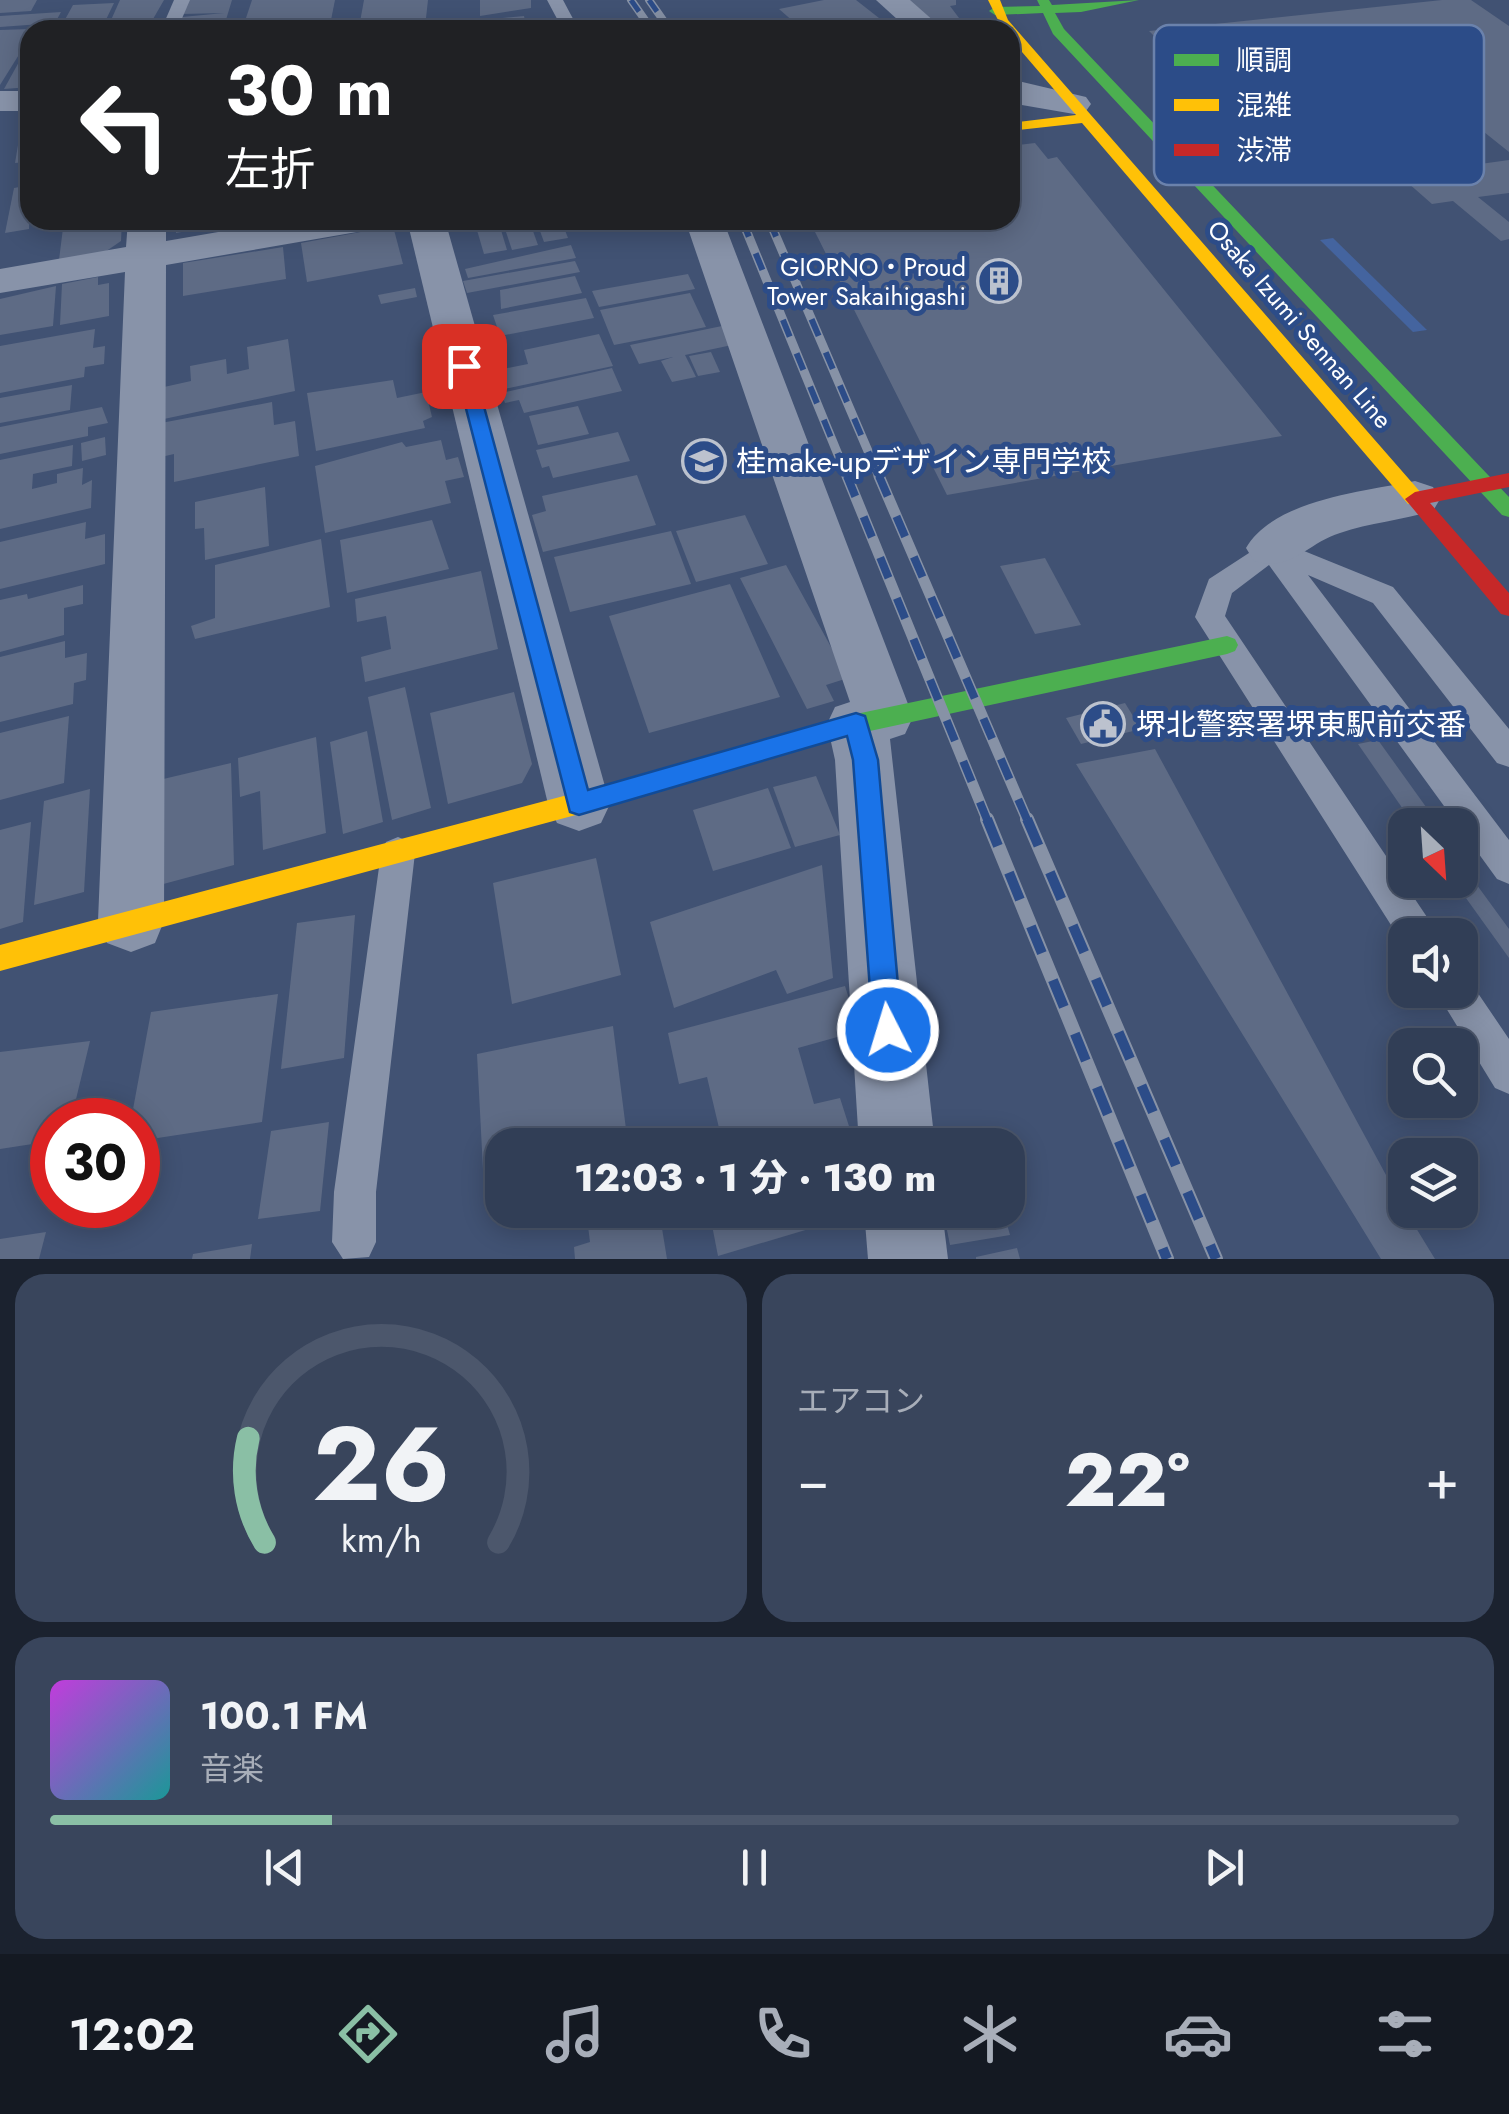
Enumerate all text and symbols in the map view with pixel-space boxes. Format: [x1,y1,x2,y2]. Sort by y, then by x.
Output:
legend [1154,25,1484,185]
text: 30 m [225,40,393,141]
text: 順調 [1236,40,1292,81]
icon: left [60,60,190,190]
text: 混雑 [1236,85,1292,126]
text: 渋滞 [1236,130,1292,171]
text: 左折 [225,137,315,202]
street label: Osaka Izumi Sennan Line [1199,212,1401,436]
place label: GIORNO・Proud Tower Sakaihigashi [767,249,966,314]
building icon: GIORNO・Proud Tower Sakaihigashi [976,258,1022,304]
pin [422,324,507,409]
icon: arrive [437,339,492,394]
school or university icon: 桂make-upデザイン専門学校 [681,438,727,484]
place label: 桂make-upデザイン専門学校 [736,440,1111,483]
public building icon: 堺北警察署堺東駅前交番 [1080,701,1126,747]
place label: 堺北警察署堺東駅前交番 [1136,703,1466,746]
north arrow [1388,808,1478,898]
map controls [1388,808,1478,1228]
button: sound [1388,918,1478,1008]
position arrow [836,978,940,1082]
button: search [1388,1028,1478,1118]
speed limit sign: 30 [30,1098,160,1228]
button: layers [1388,1138,1478,1228]
text: 12:03 · 1 分 · 130 m [574,1150,936,1205]
text: エアコン [797,1378,925,1424]
text: 26 [312,1389,450,1539]
text: 22° [1065,1426,1190,1534]
text: − [797,1440,829,1520]
text: + [1425,1440,1459,1520]
text: km/h [341,1514,421,1565]
text: 100.1 FM [200,1688,368,1743]
text: 音楽 [200,1746,264,1792]
icon: previous [257,1840,312,1895]
icon: pause [727,1840,782,1895]
icon: next [1197,1840,1252,1895]
icon: directions [333,1999,403,2069]
icon: music [540,1999,610,2069]
icon: phone [748,1999,818,2069]
icon: climate [955,1999,1025,2069]
icon: car [1163,1999,1233,2069]
icon: filters [1370,1999,1440,2069]
text: 12:02 [69,2002,195,2067]

